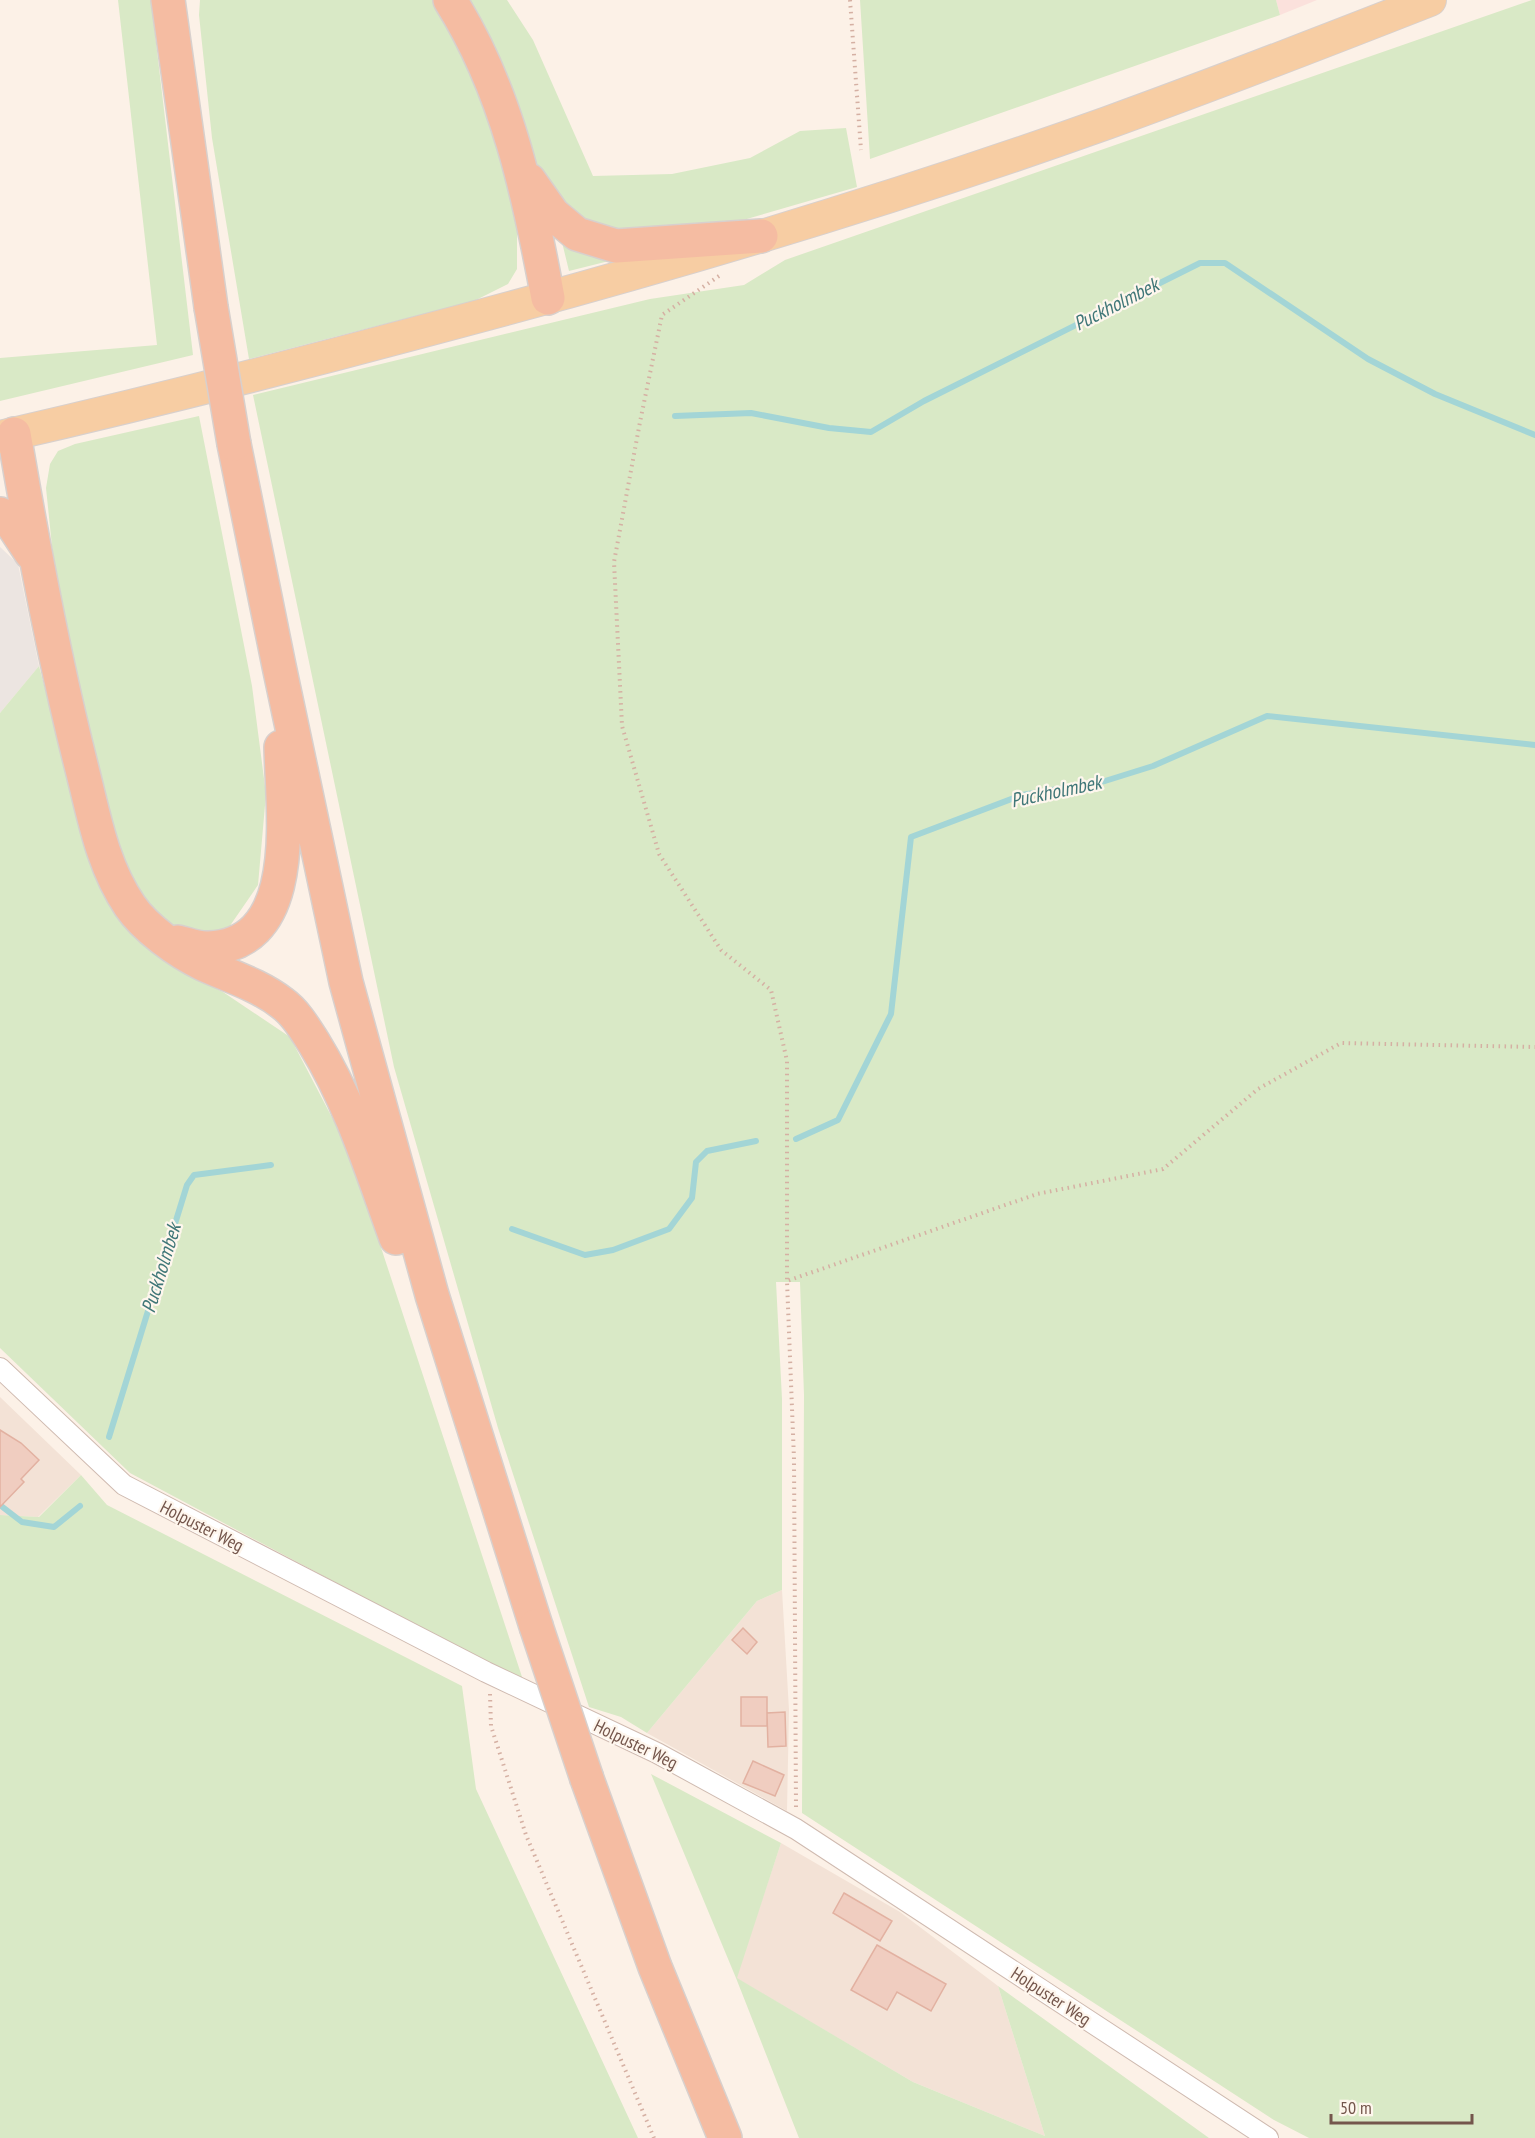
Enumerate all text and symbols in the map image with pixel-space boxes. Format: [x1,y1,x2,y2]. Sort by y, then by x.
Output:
water label: Puckholmbek [1069,271,1165,336]
water label: Puckholmbek [1008,768,1106,813]
water label: Puckholmbek [135,1218,188,1316]
street label: Holpuster Weg [156,1495,248,1557]
street label: Holpuster Weg [590,1714,682,1774]
street label: Holpuster Weg [1007,1962,1095,2030]
scale bar [1331,2087,1472,2125]
text: 50 m [1340,2096,1372,2119]

